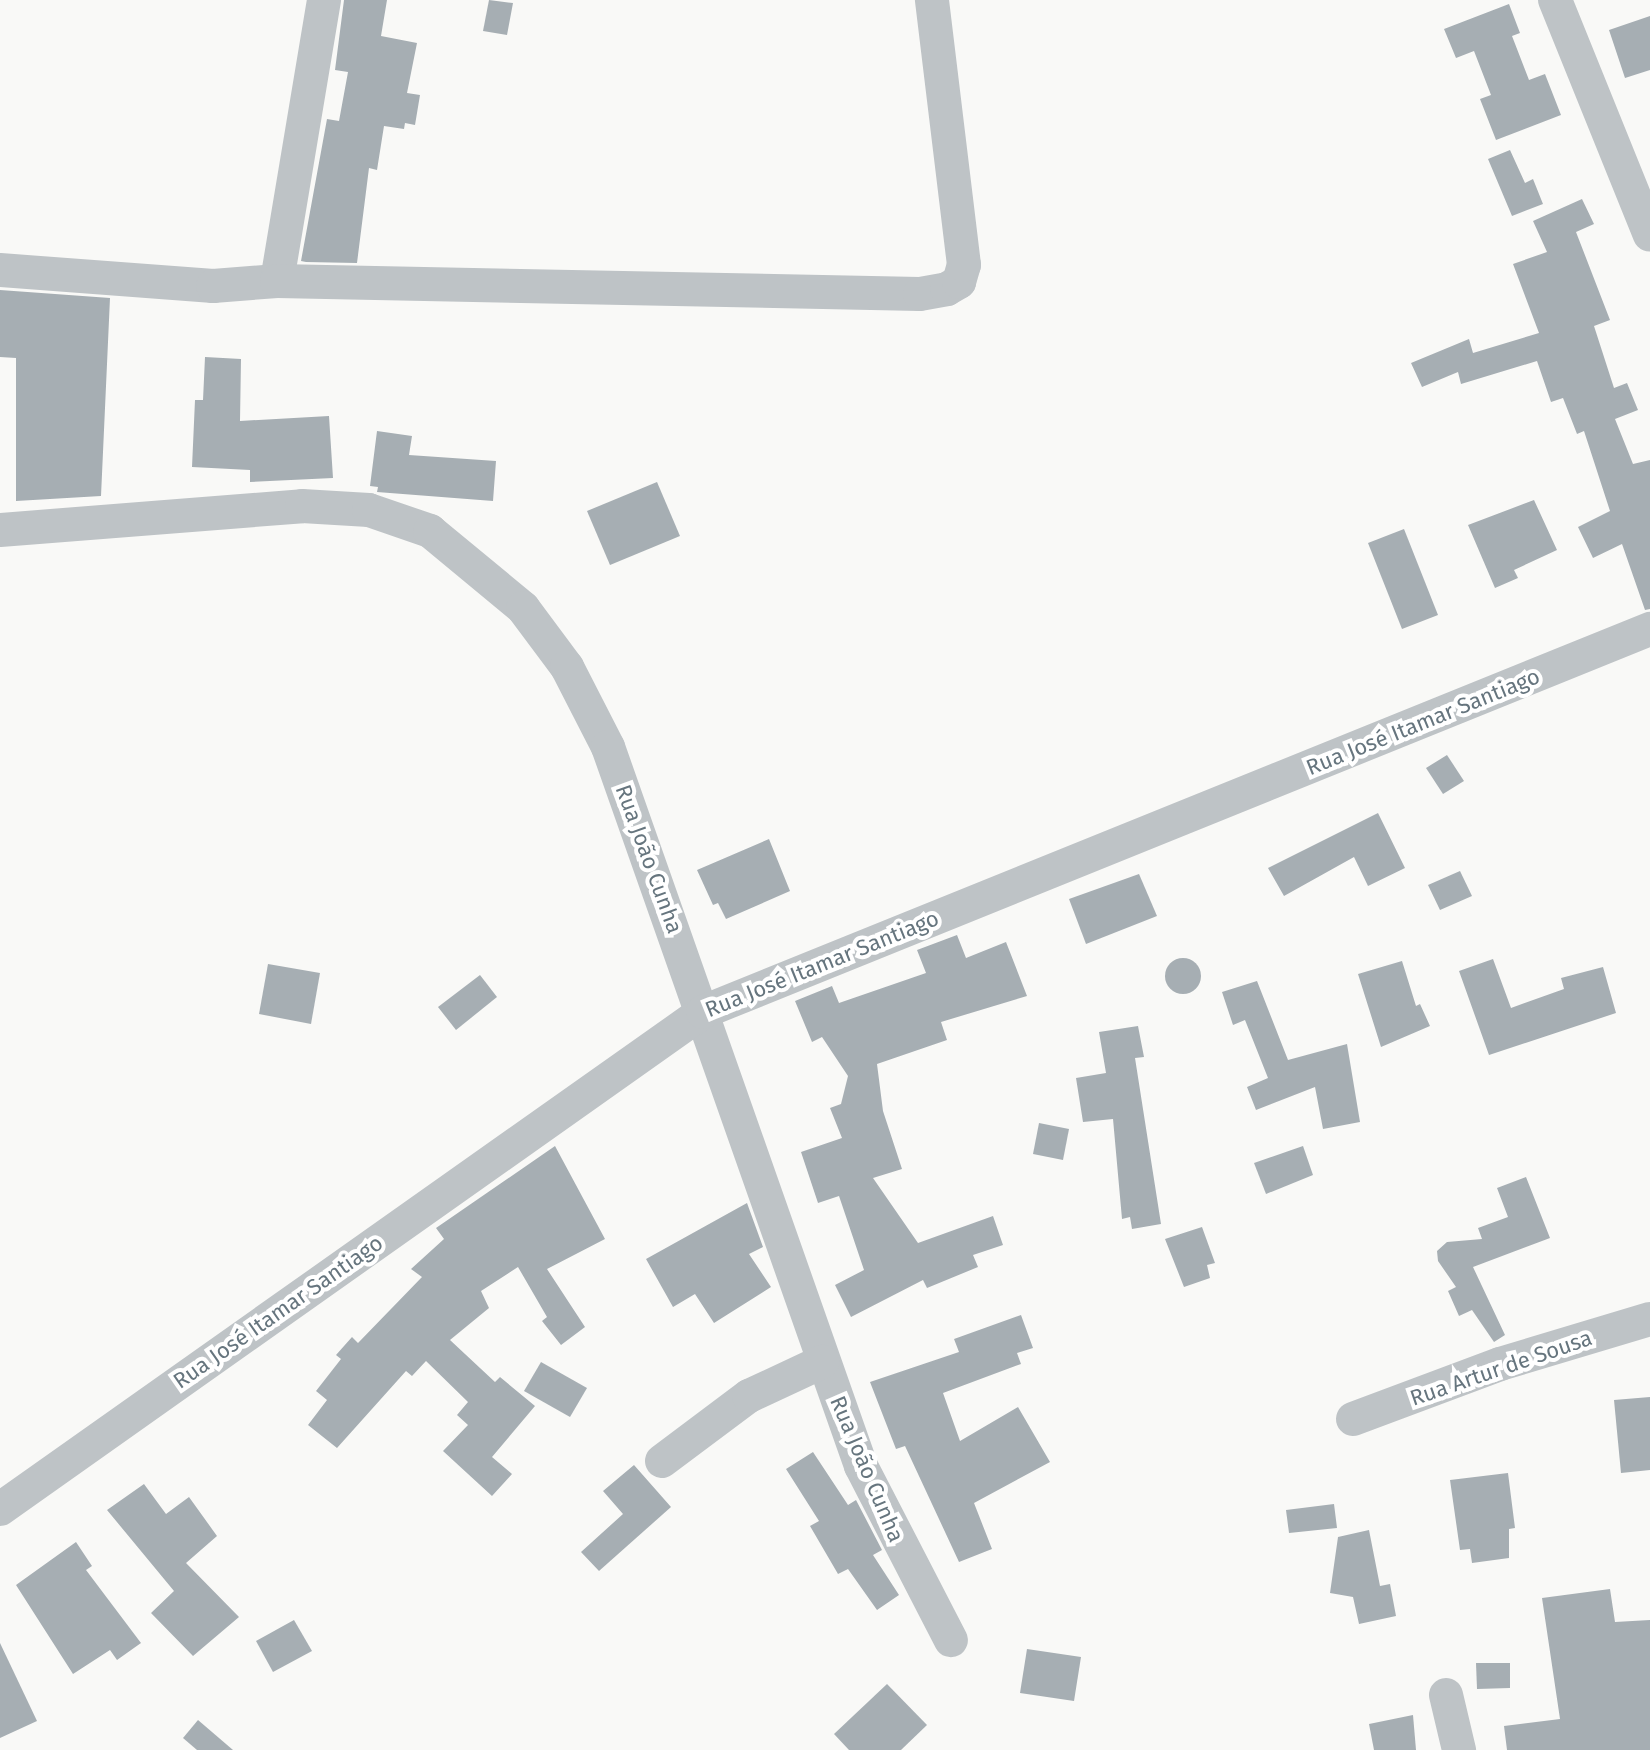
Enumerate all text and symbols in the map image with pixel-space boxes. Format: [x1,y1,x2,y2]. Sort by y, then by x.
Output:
street label: Rua José Itamar Santiago [1302,663,1544,781]
street label: Rua João Cunha [610,781,688,937]
street label: Rua José Itamar Santiago [701,905,943,1023]
street label: Rua José Itamar Santiago [168,1230,388,1394]
street label: Rua Artur de Sousa [1407,1324,1595,1412]
street label: Rua João Cunha [824,1392,910,1546]

